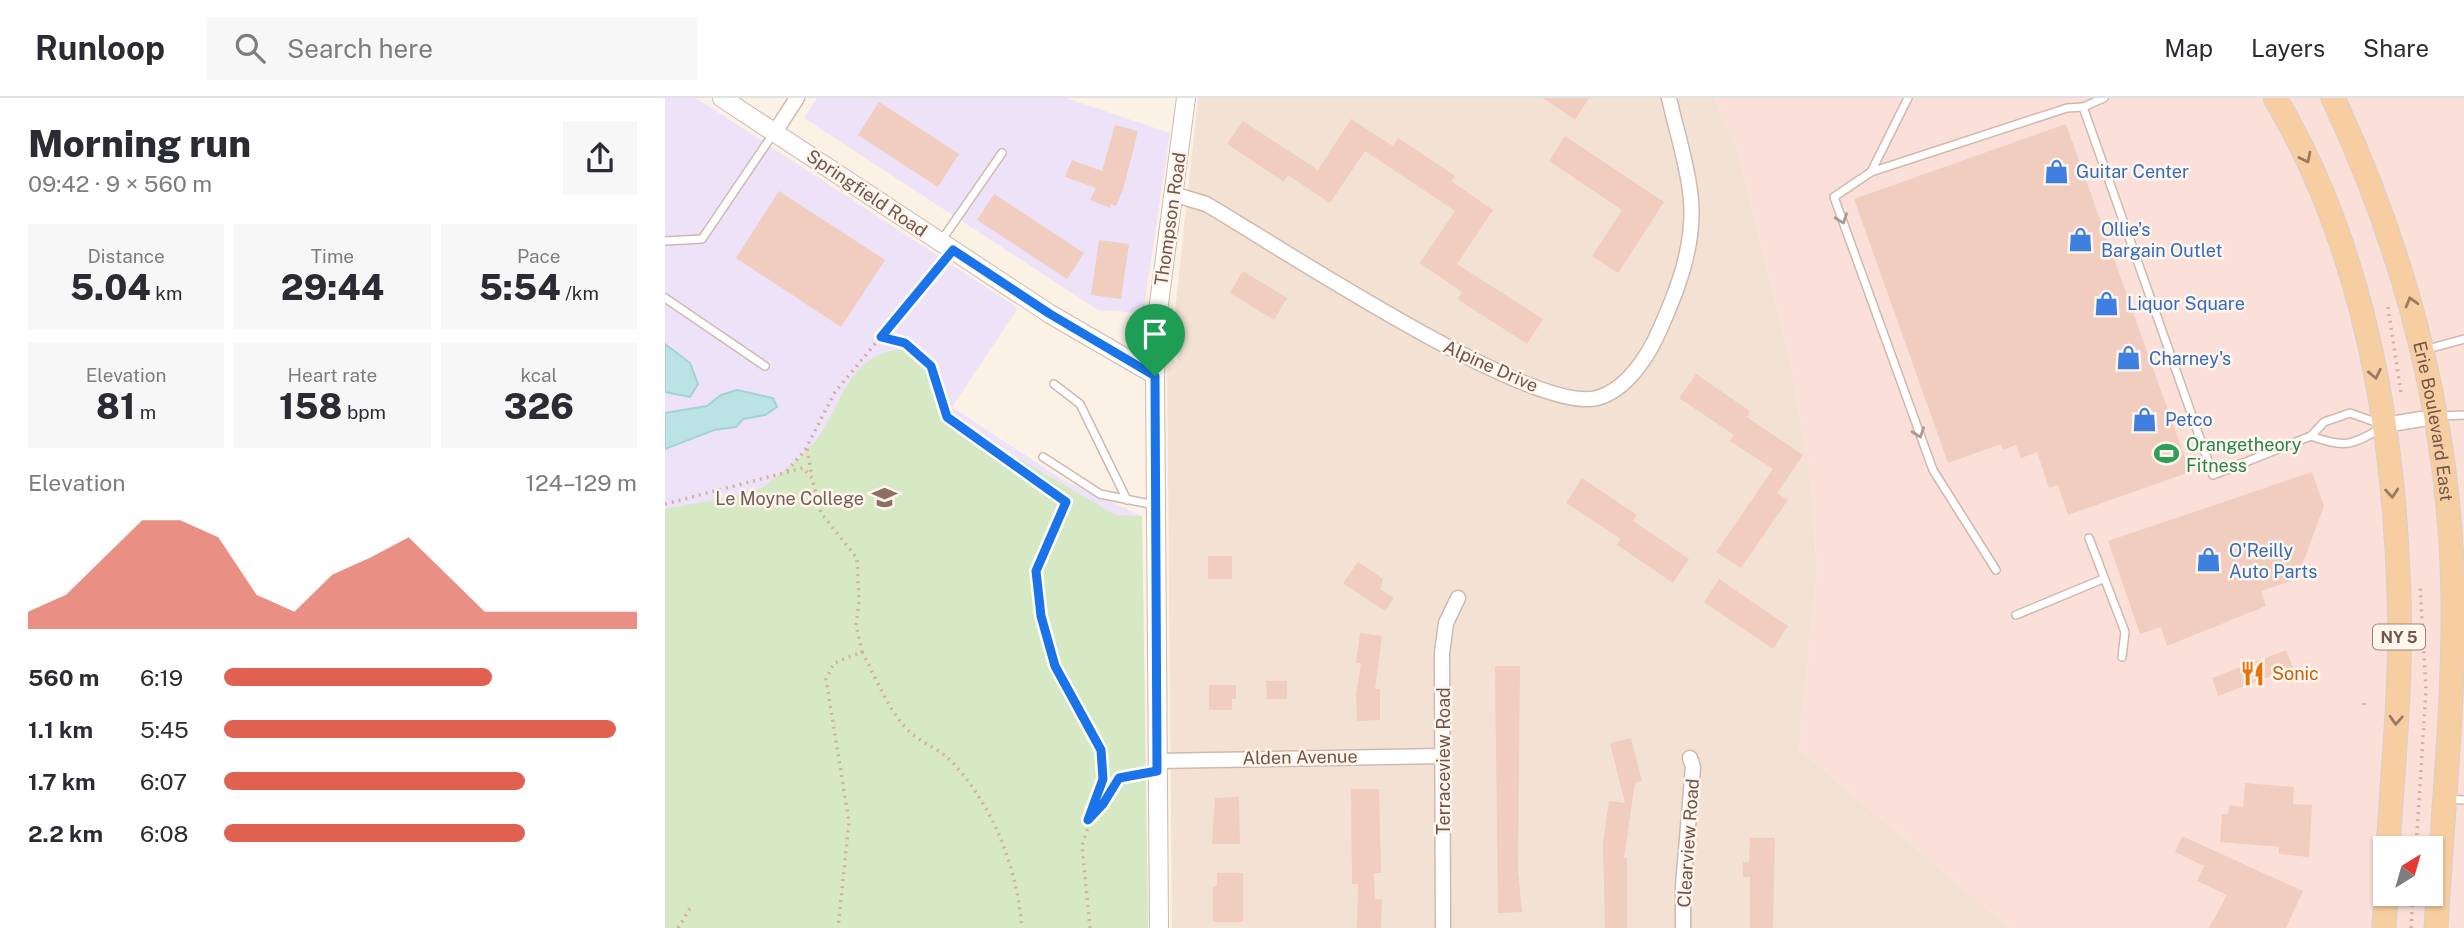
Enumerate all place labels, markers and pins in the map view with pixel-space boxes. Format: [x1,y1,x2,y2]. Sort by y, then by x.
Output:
shop icon: Guitar Center [2042,157,2070,185]
place label: Guitar Center [2076,161,2189,182]
place label: Ollie's Bargain Outlet [2101,219,2222,261]
shop icon: Ollie's Bargain Outlet [2067,225,2095,253]
shop icon: Liquor Square [2093,289,2121,317]
place label: Liquor Square [2127,293,2245,314]
pin [1125,304,1185,376]
shop icon: Charney's [2115,344,2143,372]
place label: Charney's [2149,348,2231,369]
shop icon: Petco [2131,405,2159,433]
place label: Petco [2165,409,2213,430]
place label: Orangetheory Fitness [2186,434,2302,476]
sports icon: Orangetheory Fitness [2152,440,2180,468]
school or university icon: Le Moyne College [870,484,898,512]
place label: Le Moyne College [715,488,864,509]
place label: O'Reilly Auto Parts [2229,540,2317,582]
shop icon: O'Reilly Auto Parts [2195,546,2223,574]
restaurant icon: Sonic [2238,659,2266,687]
place label: Sonic [2272,663,2319,684]

